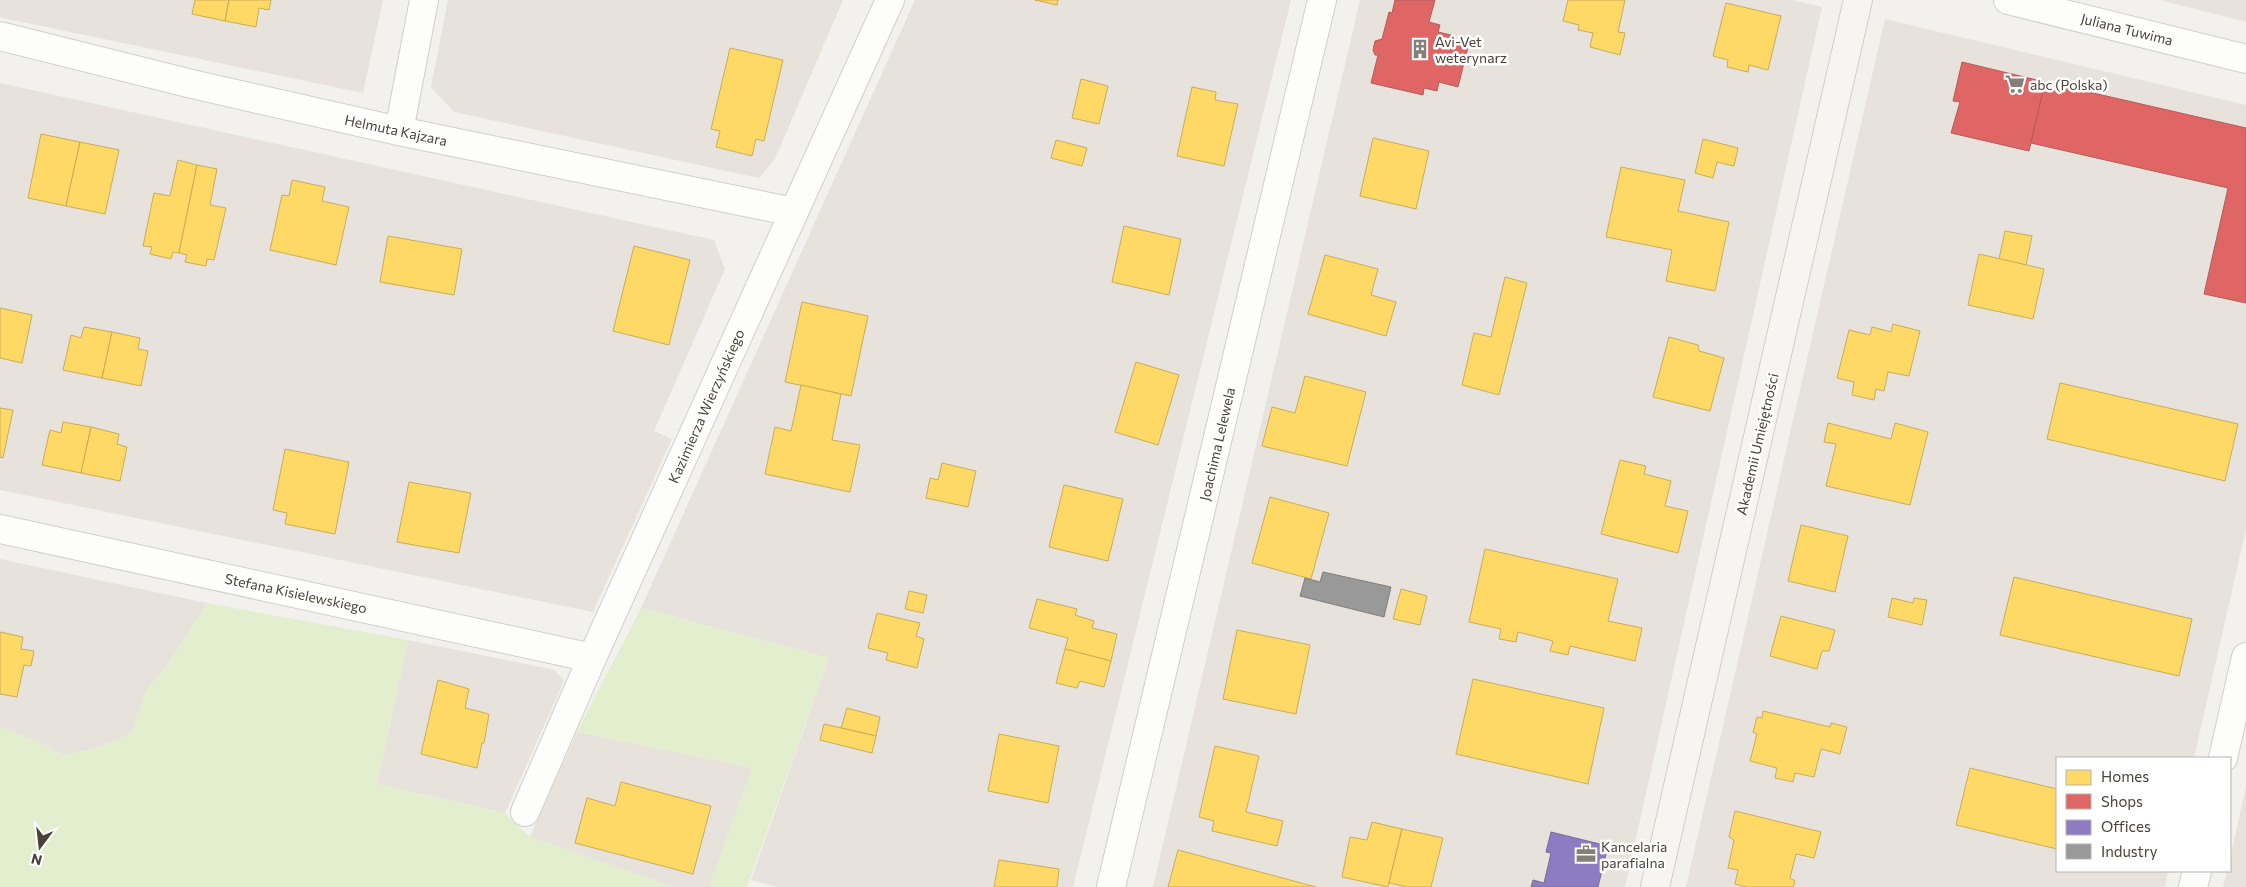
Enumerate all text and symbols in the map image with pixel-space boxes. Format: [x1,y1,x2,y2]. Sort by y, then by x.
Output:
street label: Juliana Tuwima [2079,9,2175,49]
place label: Avi-Vet weterynarz [1435,33,1507,66]
building icon: Avi-Vet weterynarz [1409,38,1431,60]
supermarket icon: abc (Polska) [2004,73,2026,95]
place label: abc (Polska) [2030,76,2108,93]
street label: Helmuta Kajzara [343,111,449,149]
street label: Kazimierza Wierzyńskiego [664,326,748,486]
street label: Akademii Umiejętności [1732,371,1782,517]
street label: Joachima Lelewela [1196,386,1238,502]
street label: Stefana Kisielewskiego [223,570,369,616]
legend [2056,757,2231,872]
text: Homes [2101,767,2149,785]
text: Shops [2101,792,2143,810]
text: Offices [2101,817,2151,835]
north arrow [15,822,65,872]
place label: Kancelaria parafialna [1601,838,1667,871]
text: Industry [2101,842,2158,860]
office icon: Kancelaria parafialna [1575,843,1597,865]
text: N [29,850,44,870]

